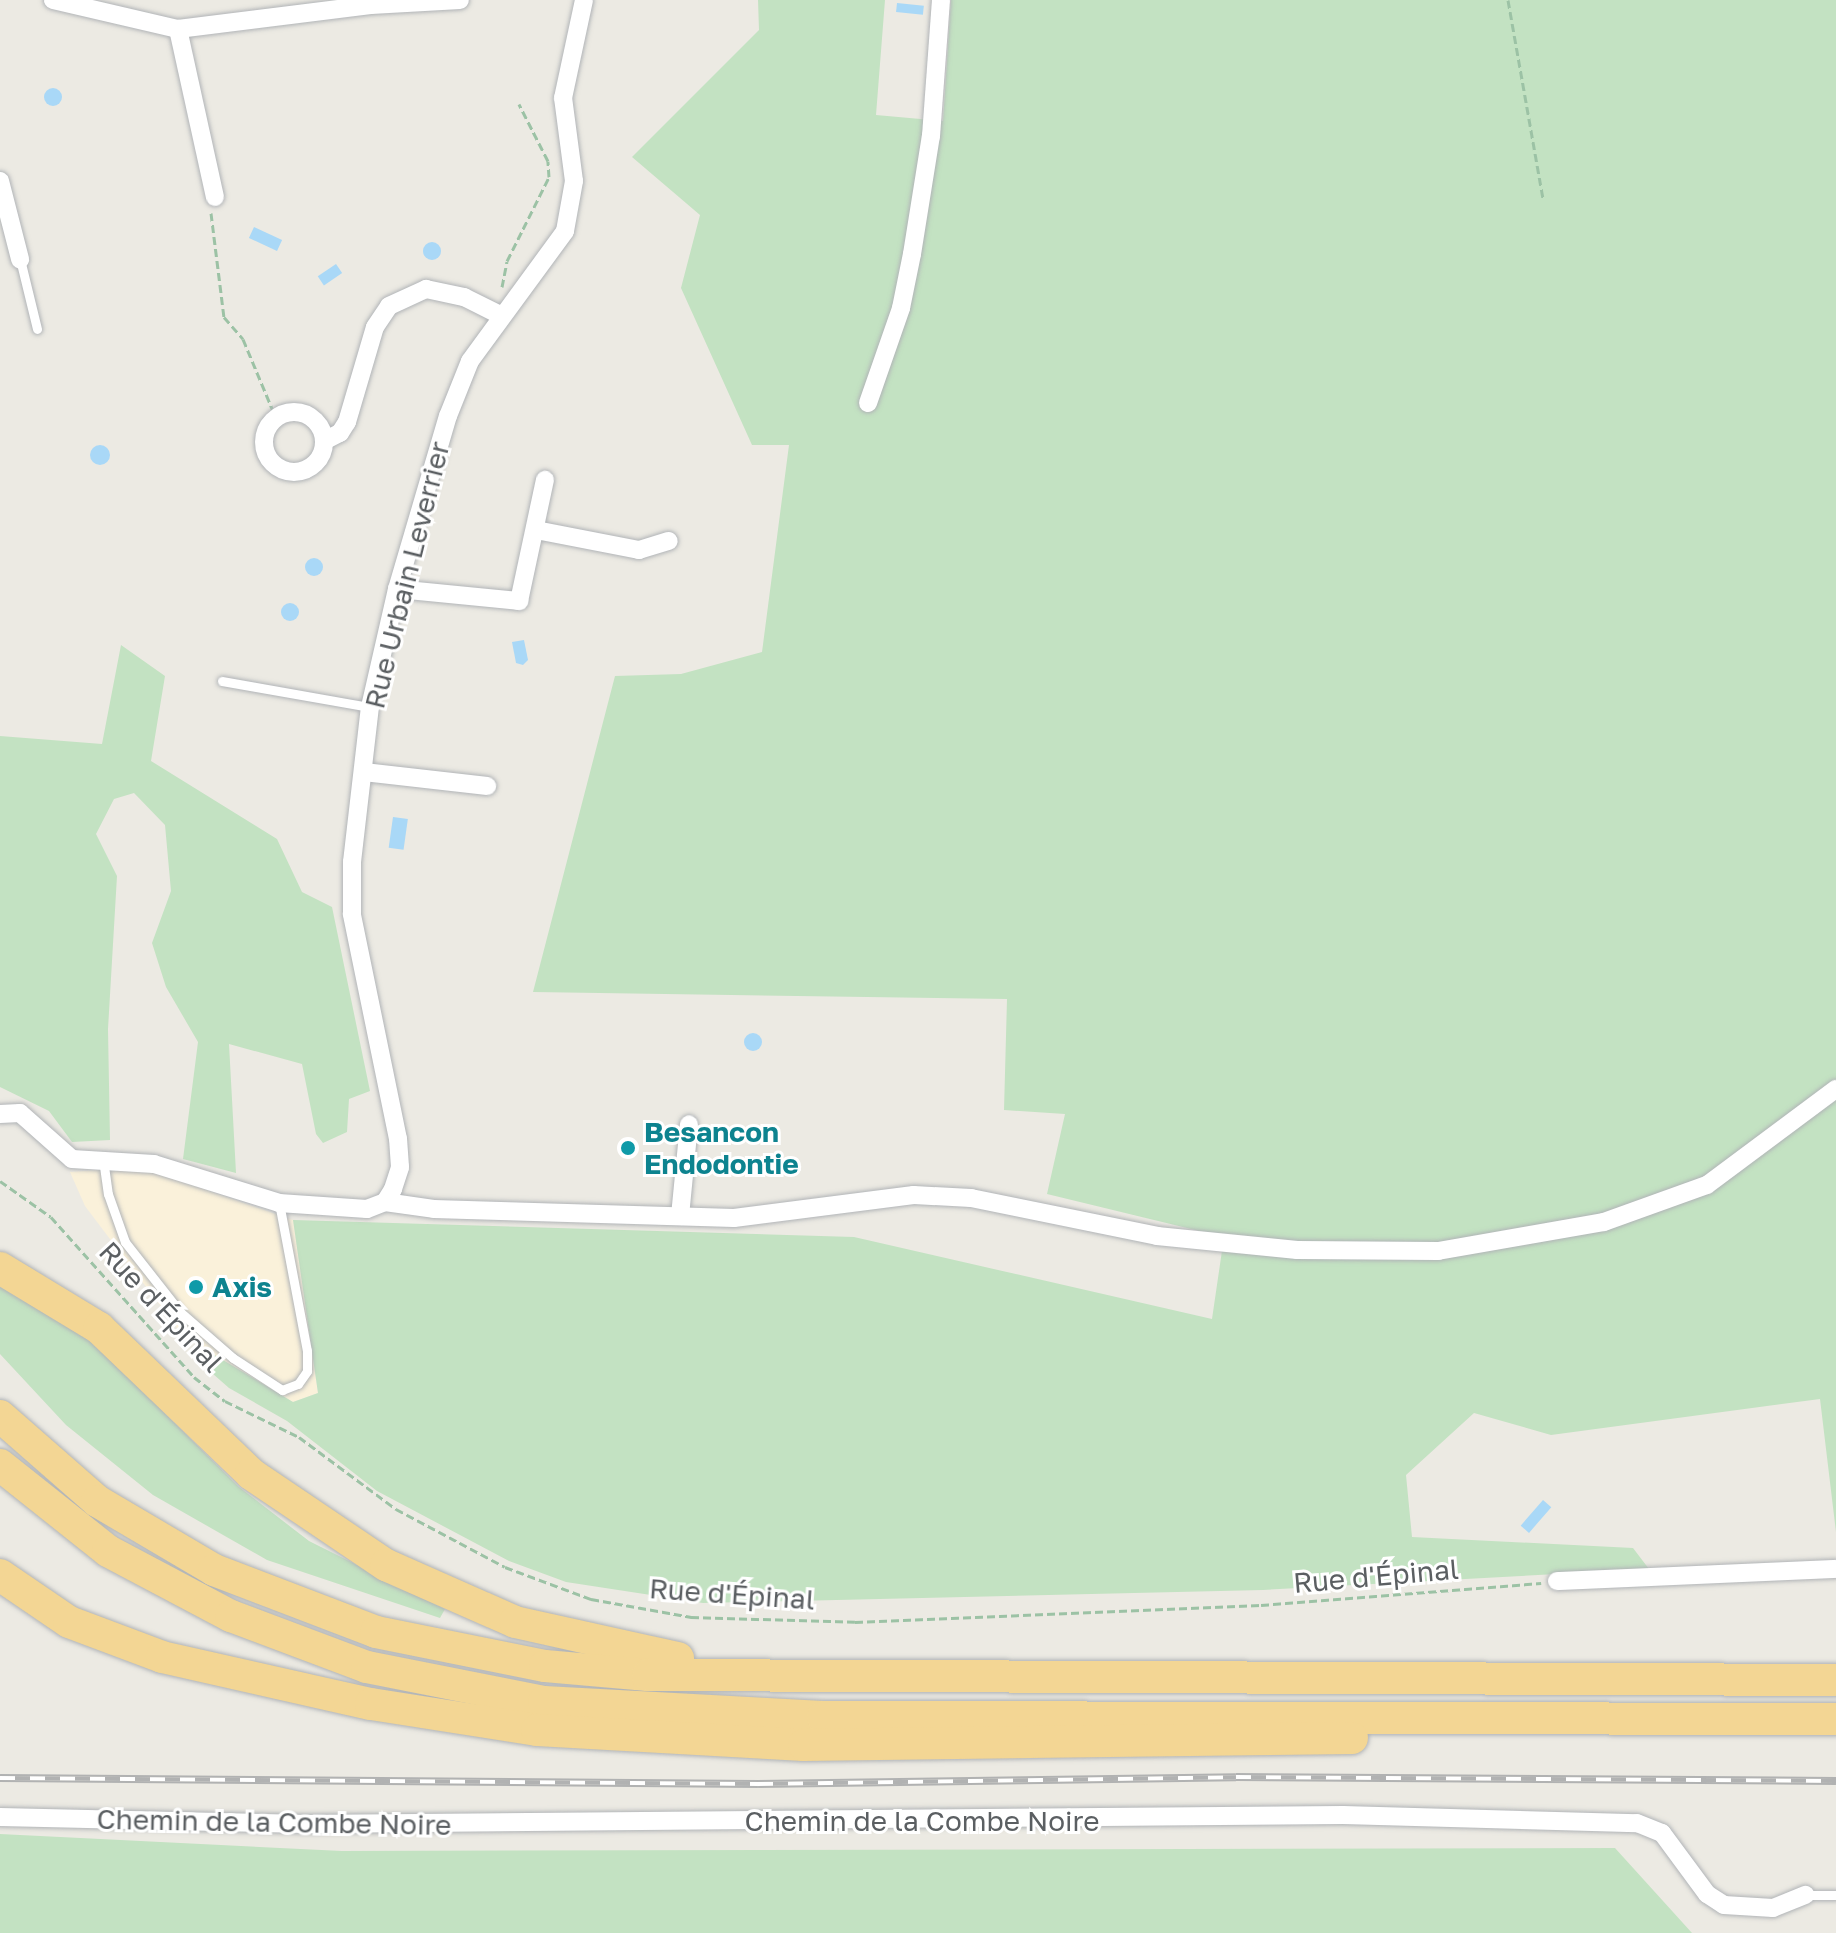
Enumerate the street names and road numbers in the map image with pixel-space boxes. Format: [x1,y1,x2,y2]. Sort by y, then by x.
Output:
street label: Rue Urbain Leverrier [358,438,456,712]
street label: Rue d'Épinal [92,1235,230,1379]
street label: Rue d'Épinal [1292,1552,1460,1600]
street label: Rue d'Épinal [648,1571,816,1617]
street label: Chemin de la Combe Noire [96,1802,452,1842]
street label: Chemin de la Combe Noire [745,1804,1099,1838]

